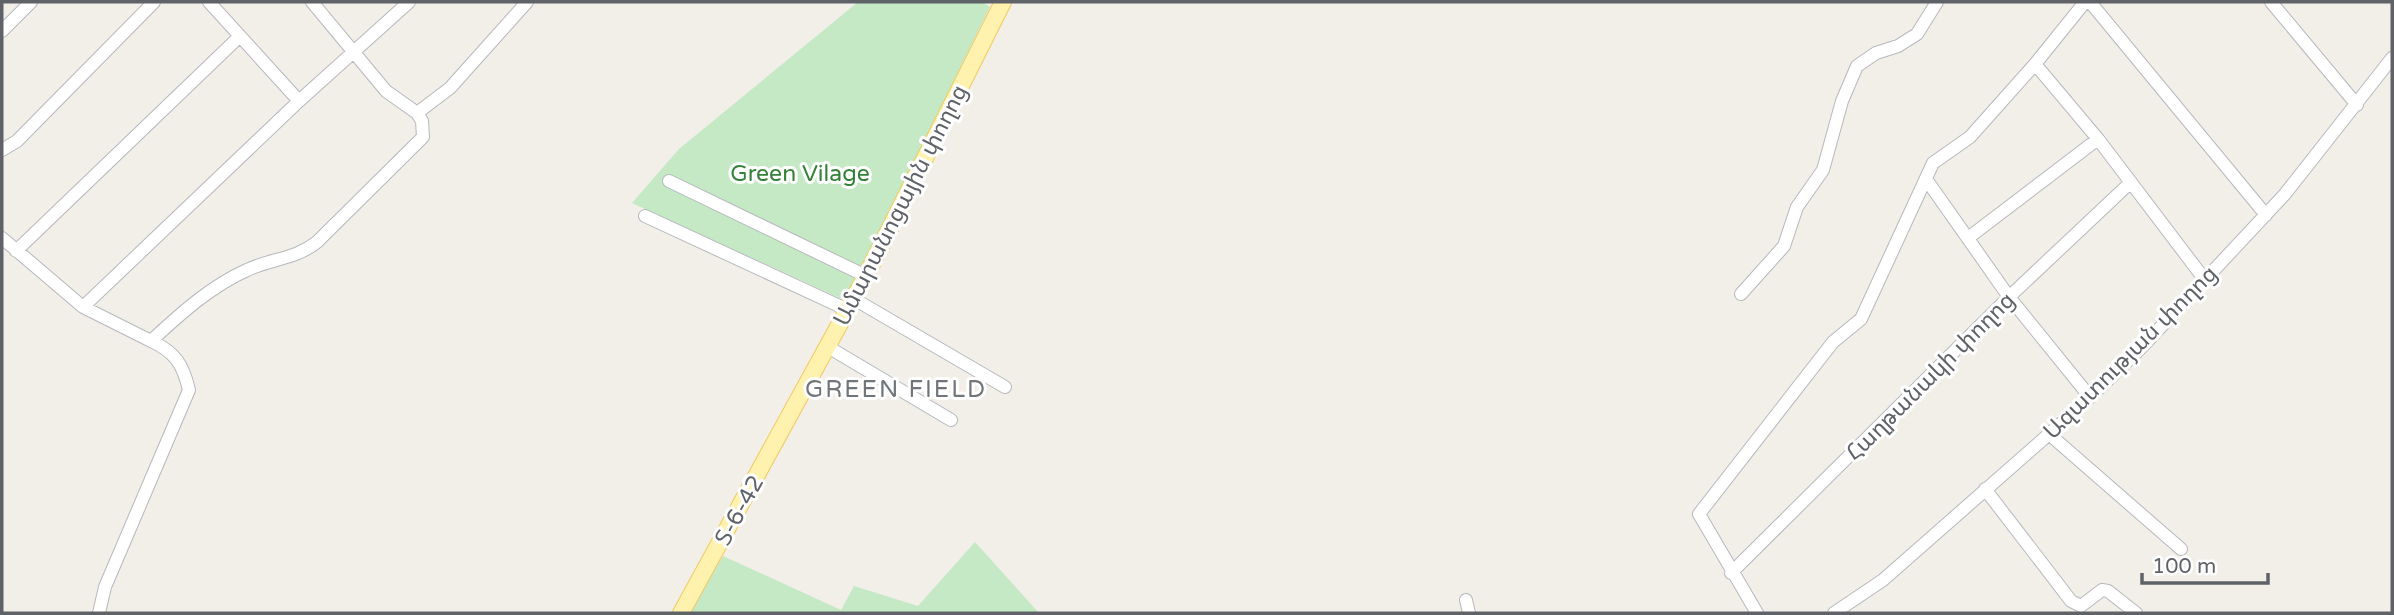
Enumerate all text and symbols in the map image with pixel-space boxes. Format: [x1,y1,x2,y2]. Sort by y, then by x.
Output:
street label: Ամարանոցային փողոց [828,80,974,331]
park label: Green Vilage [730,160,870,188]
street label: Ազատության փողոց [2038,260,2224,446]
street label: Հաղթանակի փողոց [1841,287,2021,467]
district label: GREEN FIELD [805,375,987,404]
street label: Տ-6-42 [709,471,770,550]
scale bar [2142,542,2268,586]
text: 100 m [2152,554,2216,579]

